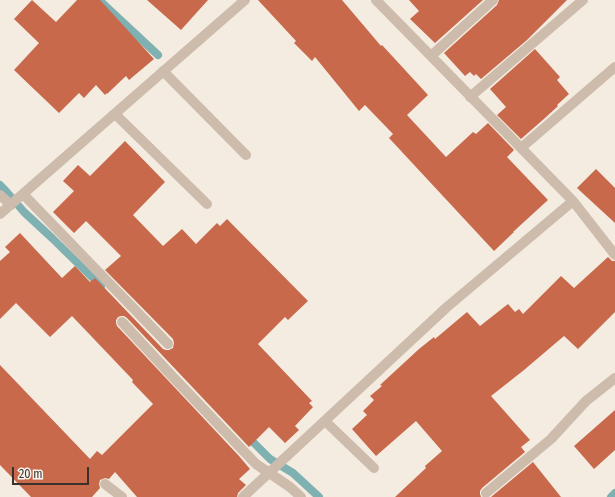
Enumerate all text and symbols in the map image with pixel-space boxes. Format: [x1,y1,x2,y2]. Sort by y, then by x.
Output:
scale bar [14,459,91,485]
text: 20 m [19,467,43,481]

